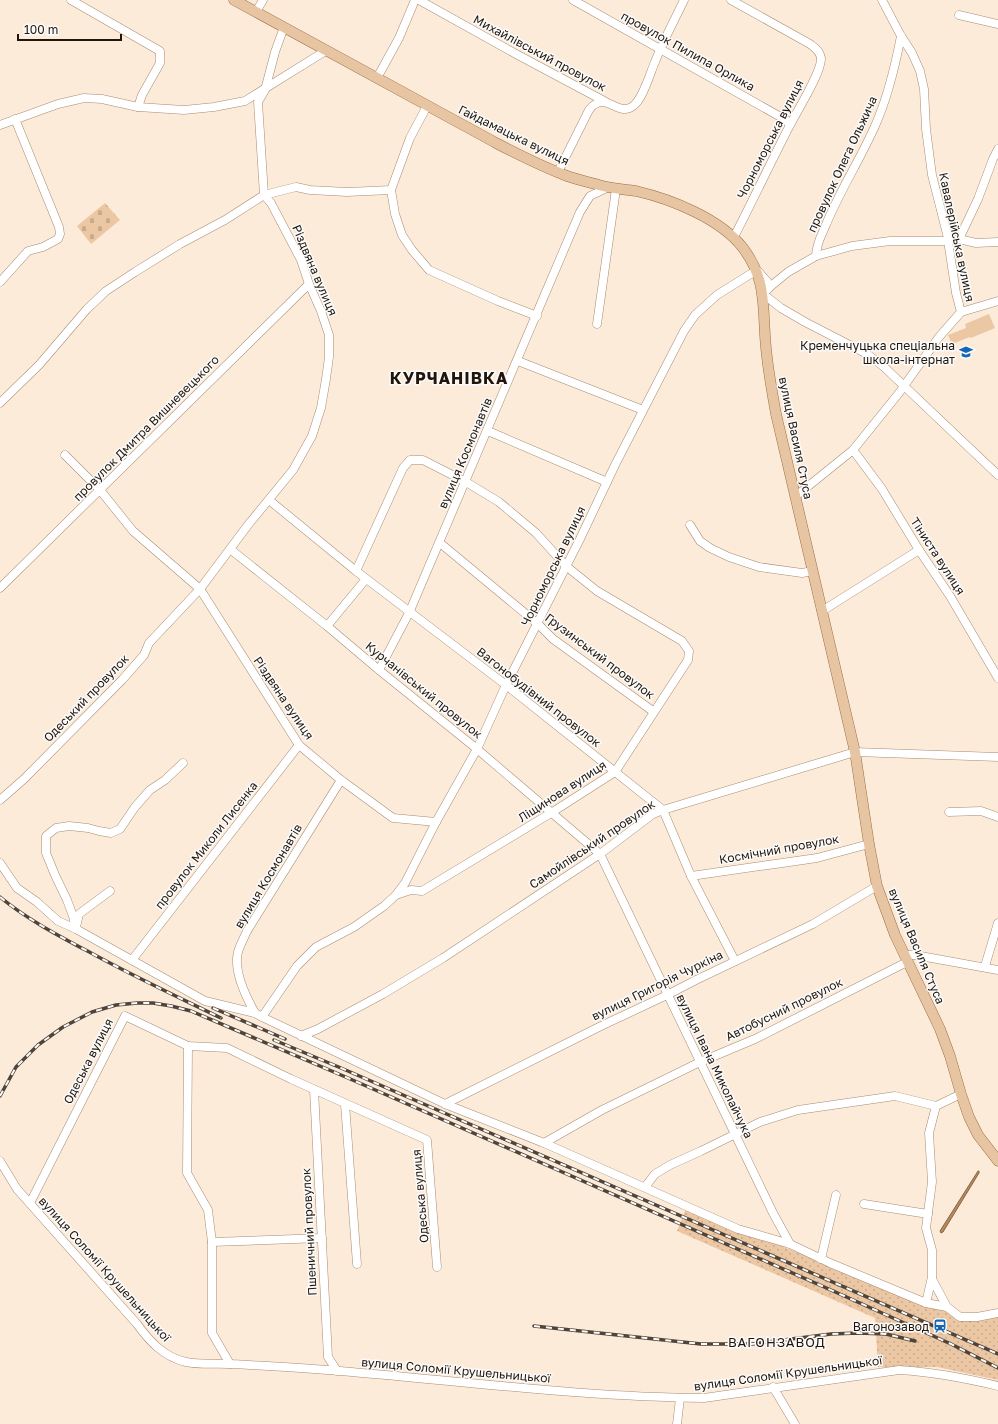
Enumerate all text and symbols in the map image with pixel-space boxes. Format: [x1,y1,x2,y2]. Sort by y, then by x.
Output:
street label: провулок Пилипа Орлика [619,8,757,94]
street label: Михайлівський провулок [471,12,609,95]
scale bar [18,16,121,42]
text: 100 m [24,22,58,37]
street label: Чорноморська вулиця [733,77,807,201]
street label: провулок Олега Ольжича [804,94,880,234]
street label: Гайдамацька вулиця [456,102,572,168]
street label: Кавалерійська вулиця [936,171,978,303]
street label: Різдвяна вулиця [289,222,341,318]
place label: Кременчуцька спеціальна школа-інтернат [800,338,955,367]
school or university icon: Кременчуцька спеціальна школа-інтернат [958,344,974,360]
street label: провулок Дмитра Вишневецького [70,352,222,504]
district label: КУРЧАНІВКА [390,368,508,388]
street label: вулиця Василя Стуса [776,376,816,500]
street label: вулиця Космонавтів [435,395,495,511]
street label: Чорноморська вулиця [517,504,589,628]
street label: Тіниста вулиця [907,515,969,597]
street label: Грузинський провулок [542,610,658,702]
street label: Курчанівський провулок [363,638,486,742]
street label: Вагонобудівний провулок [474,644,604,750]
street label: Одеський провулок [40,651,132,745]
street label: Різдвяна вулиця [251,654,317,742]
street label: Ліщинова вулиця [515,757,609,825]
street label: провулок Миколи Лисенка [151,778,261,912]
street label: Самойлівський провулок [526,796,658,892]
street label: вулиця Космонавтів [231,821,305,931]
street label: Космічний провулок [718,831,840,867]
street label: вулиця Василя Стуса [886,886,948,1006]
street label: вулиця Григорія Чуркіна [589,947,725,1023]
street label: Автобусний провулок [723,974,845,1044]
street label: вулиця Івана Миколайчука [673,991,757,1141]
street label: Одеська вулиця [60,1016,116,1106]
street label: Одеська вулиця [408,1149,432,1243]
street label: Пшеничний провулок [298,1168,320,1296]
street label: вулиця Соломії Крушельницької [36,1193,175,1345]
station icon: Вагонозавод [932,1318,948,1334]
place label: Вагонозавод [853,1319,929,1334]
district label: ВАГОНЗАВОД [728,1334,826,1350]
street label: вулиця Соломії Крушельницької [693,1352,884,1394]
street label: вулиця Соломії Крушельницької [361,1354,552,1386]

